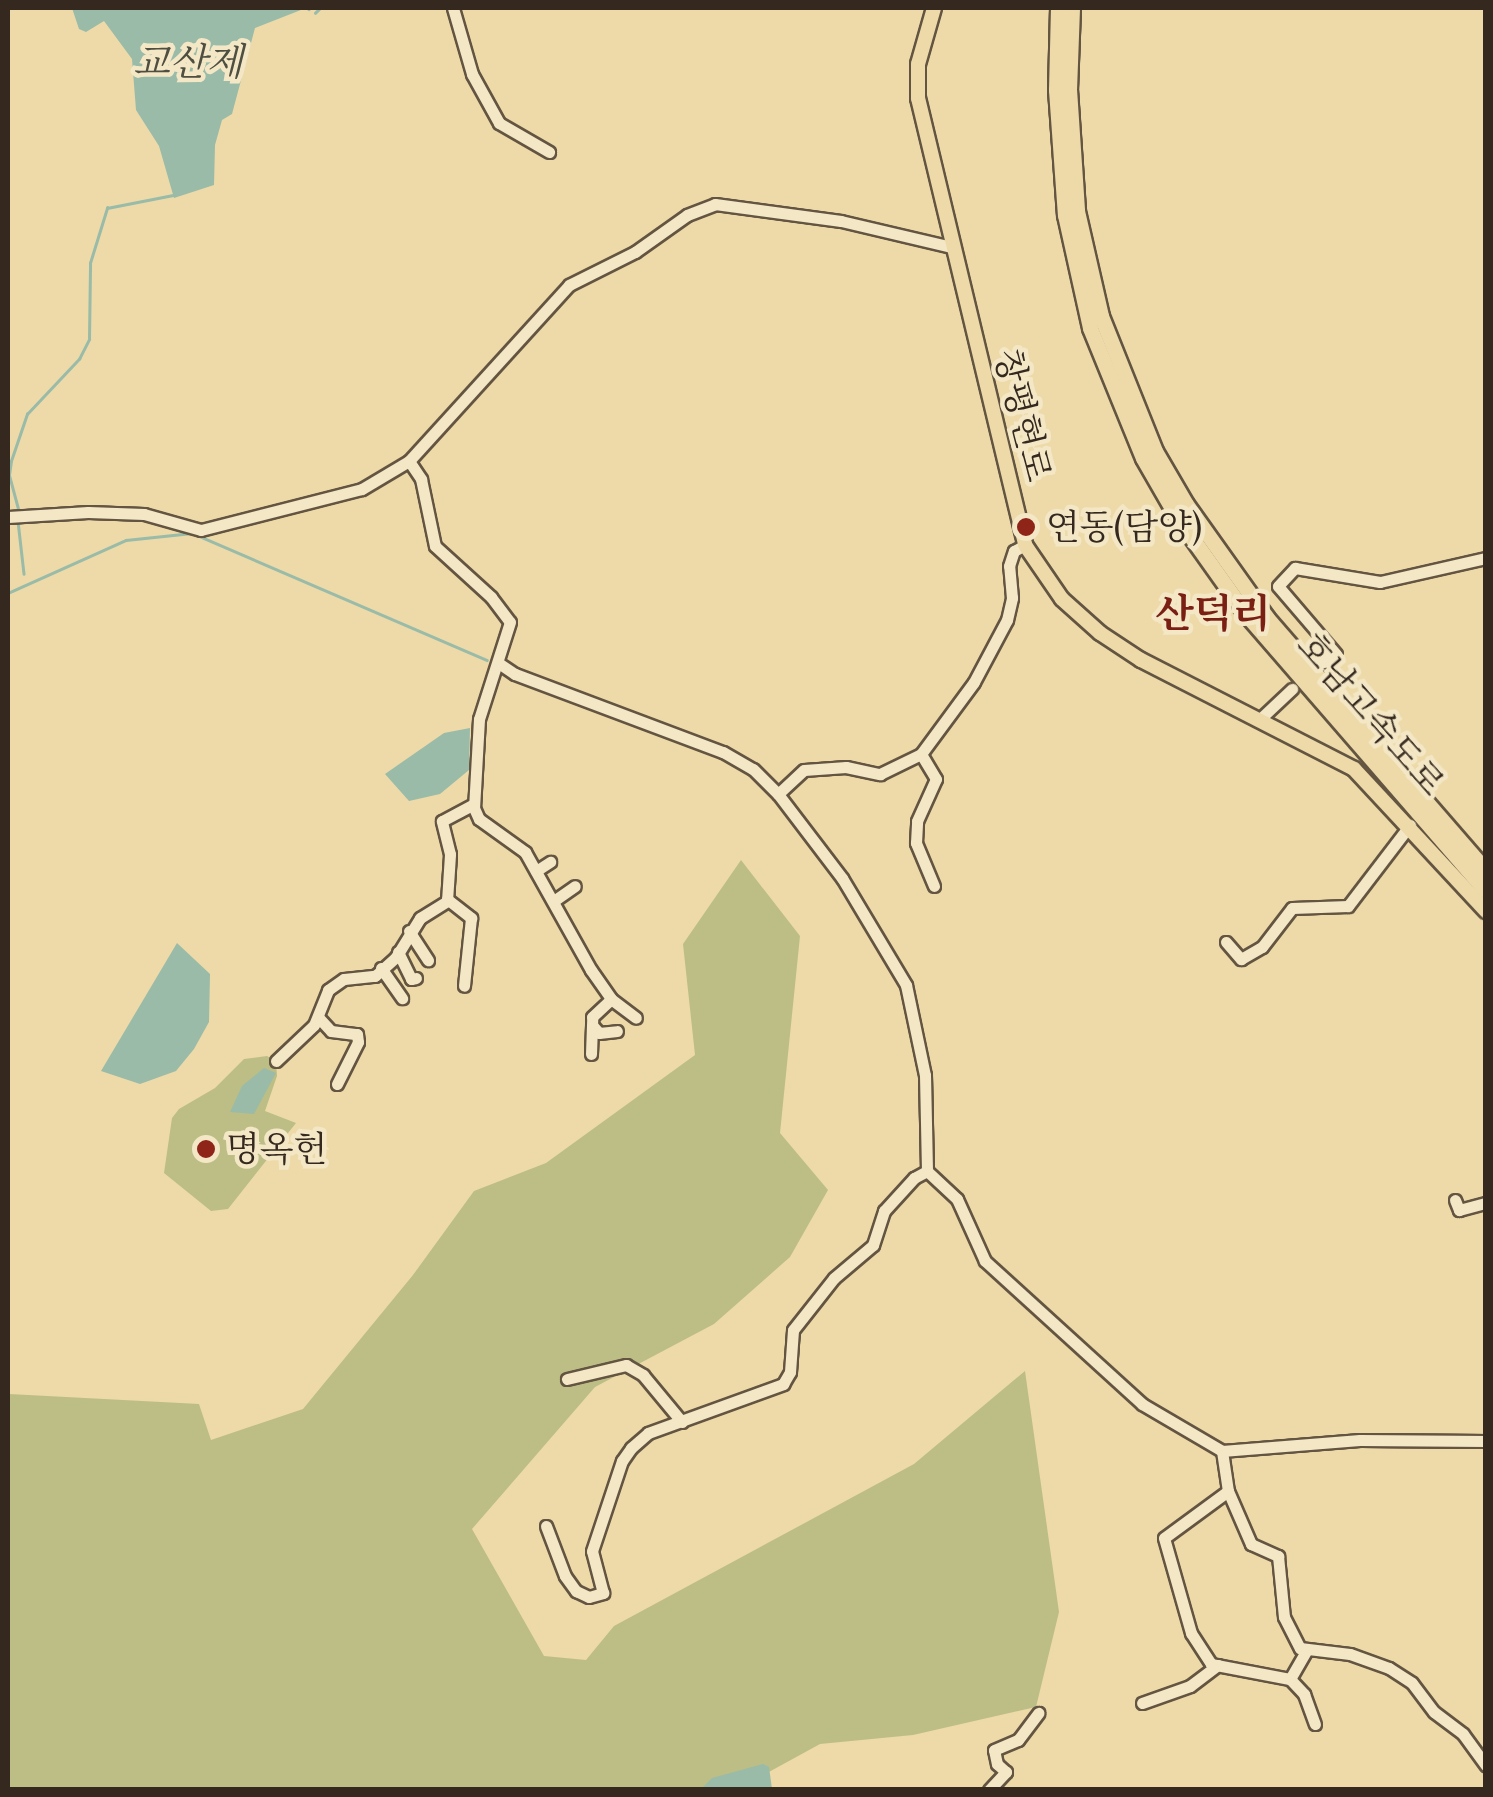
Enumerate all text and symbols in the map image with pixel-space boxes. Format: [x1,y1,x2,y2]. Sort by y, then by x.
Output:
water label: 교산제 [133,39,243,85]
street label: 창평현로 [986,344,1060,486]
place label: 연동(담양) [1046,506,1202,548]
marker: 연동(담양) [1015,516,1037,538]
district label: 산덕리 [1155,589,1271,637]
street label: 호남고속도로 [1289,624,1453,804]
place label: 명옥헌 [226,1128,327,1170]
marker: 명옥헌 [195,1138,217,1160]

